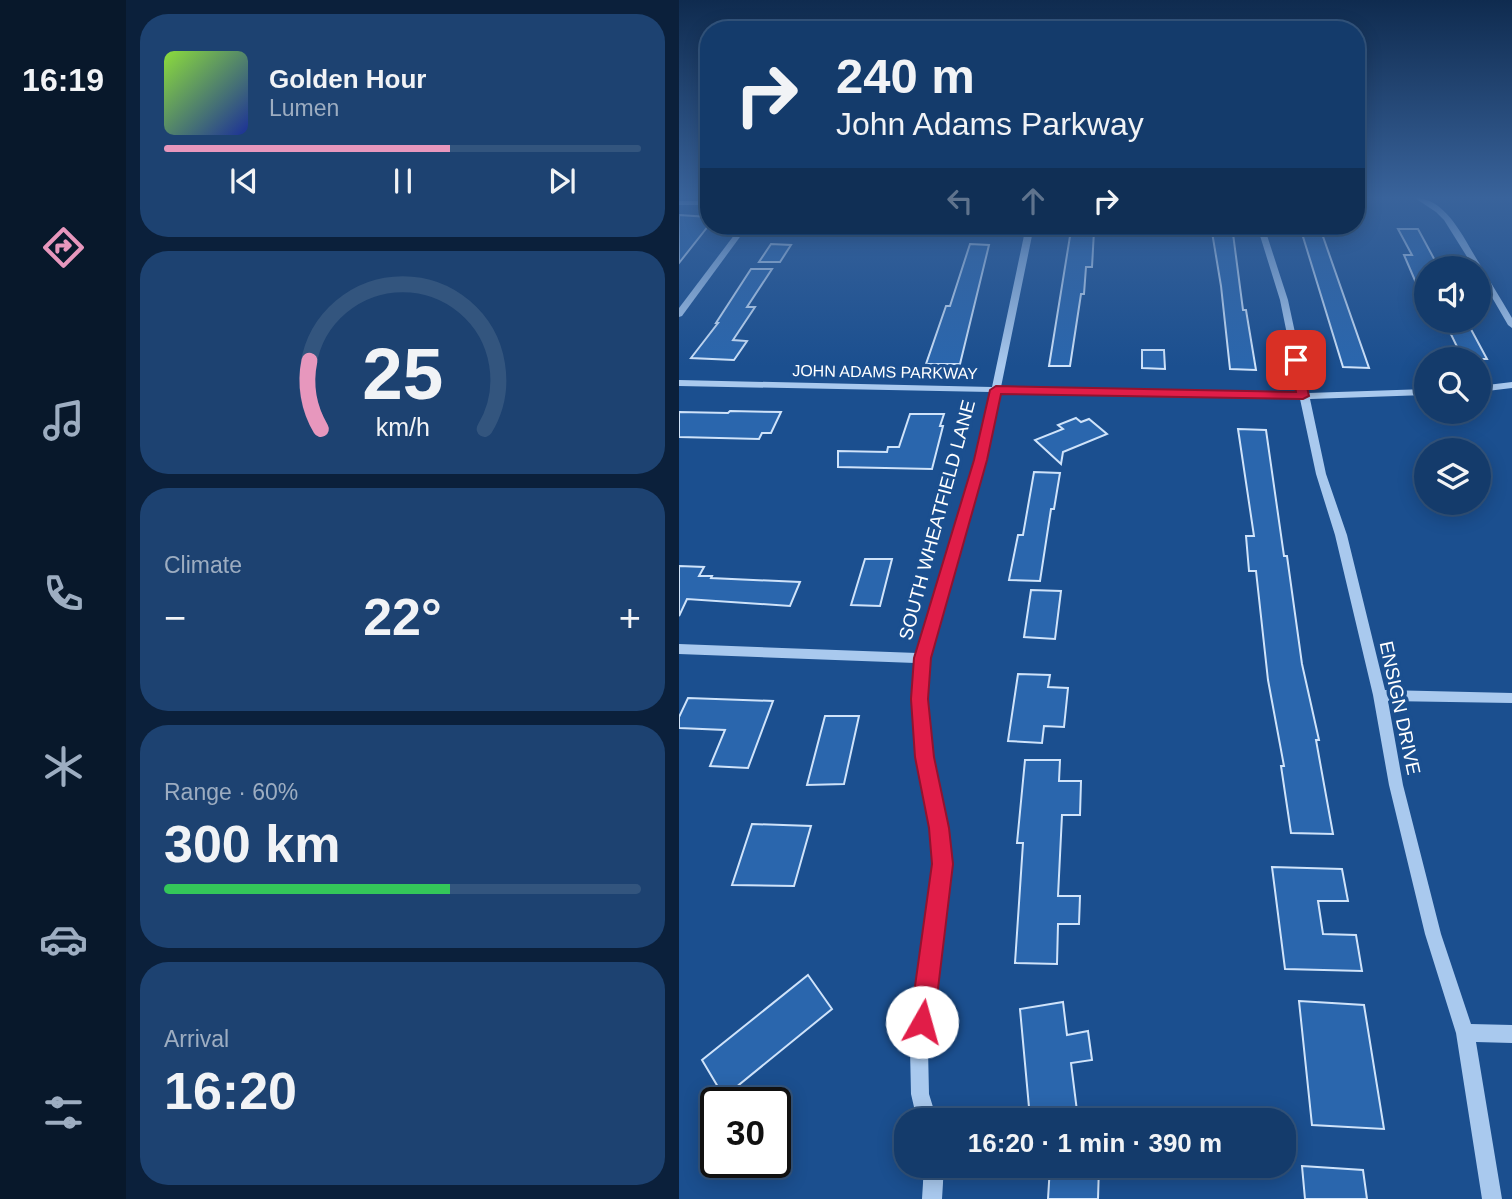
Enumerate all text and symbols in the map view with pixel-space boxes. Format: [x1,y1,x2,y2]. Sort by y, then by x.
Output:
icon: right [721,49,812,140]
text: 240 m [836,49,975,103]
text: 16:19 [22,62,104,98]
text: Golden Hour [269,64,426,94]
text: Lumen [269,95,339,121]
text: John Adams Parkway [836,106,1144,142]
icon: previous [225,162,263,200]
icon: pause [384,162,422,200]
icon: next [543,162,581,200]
icon: left [941,182,979,220]
icon: ahead [1014,182,1052,220]
icon: right [1087,182,1125,220]
icon: directions [39,223,88,272]
map controls [1414,256,1491,515]
button: sound [1414,256,1491,333]
pin [1266,330,1326,390]
text: 25 [362,333,443,414]
icon: arrive [1277,341,1315,379]
button: search [1414,347,1491,424]
street label: JOHN ADAMS PARKWAY [792,362,978,382]
icon: music [39,396,88,445]
street label: SOUTH WHEATFIELD LANE [895,398,979,642]
text: km/h [375,412,430,440]
button: layers [1414,438,1491,515]
text: Climate [164,552,242,578]
icon: phone [39,569,88,618]
text: 22° [363,588,442,646]
text: − [164,597,186,639]
text: + [619,597,641,639]
street label: ENSIGN DRIVE [1376,639,1424,777]
icon: climate [39,742,88,791]
text: Range · 60% [164,779,298,805]
text: 300 km [164,815,340,873]
icon: car [39,915,88,964]
position arrow [885,985,959,1059]
text: Arrival [164,1026,229,1052]
text: 16:20 [164,1062,297,1120]
speed limit sign: 30 [700,1087,791,1178]
icon: filters [39,1088,88,1137]
text: 16:20 · 1 min · 390 m [968,1128,1222,1158]

